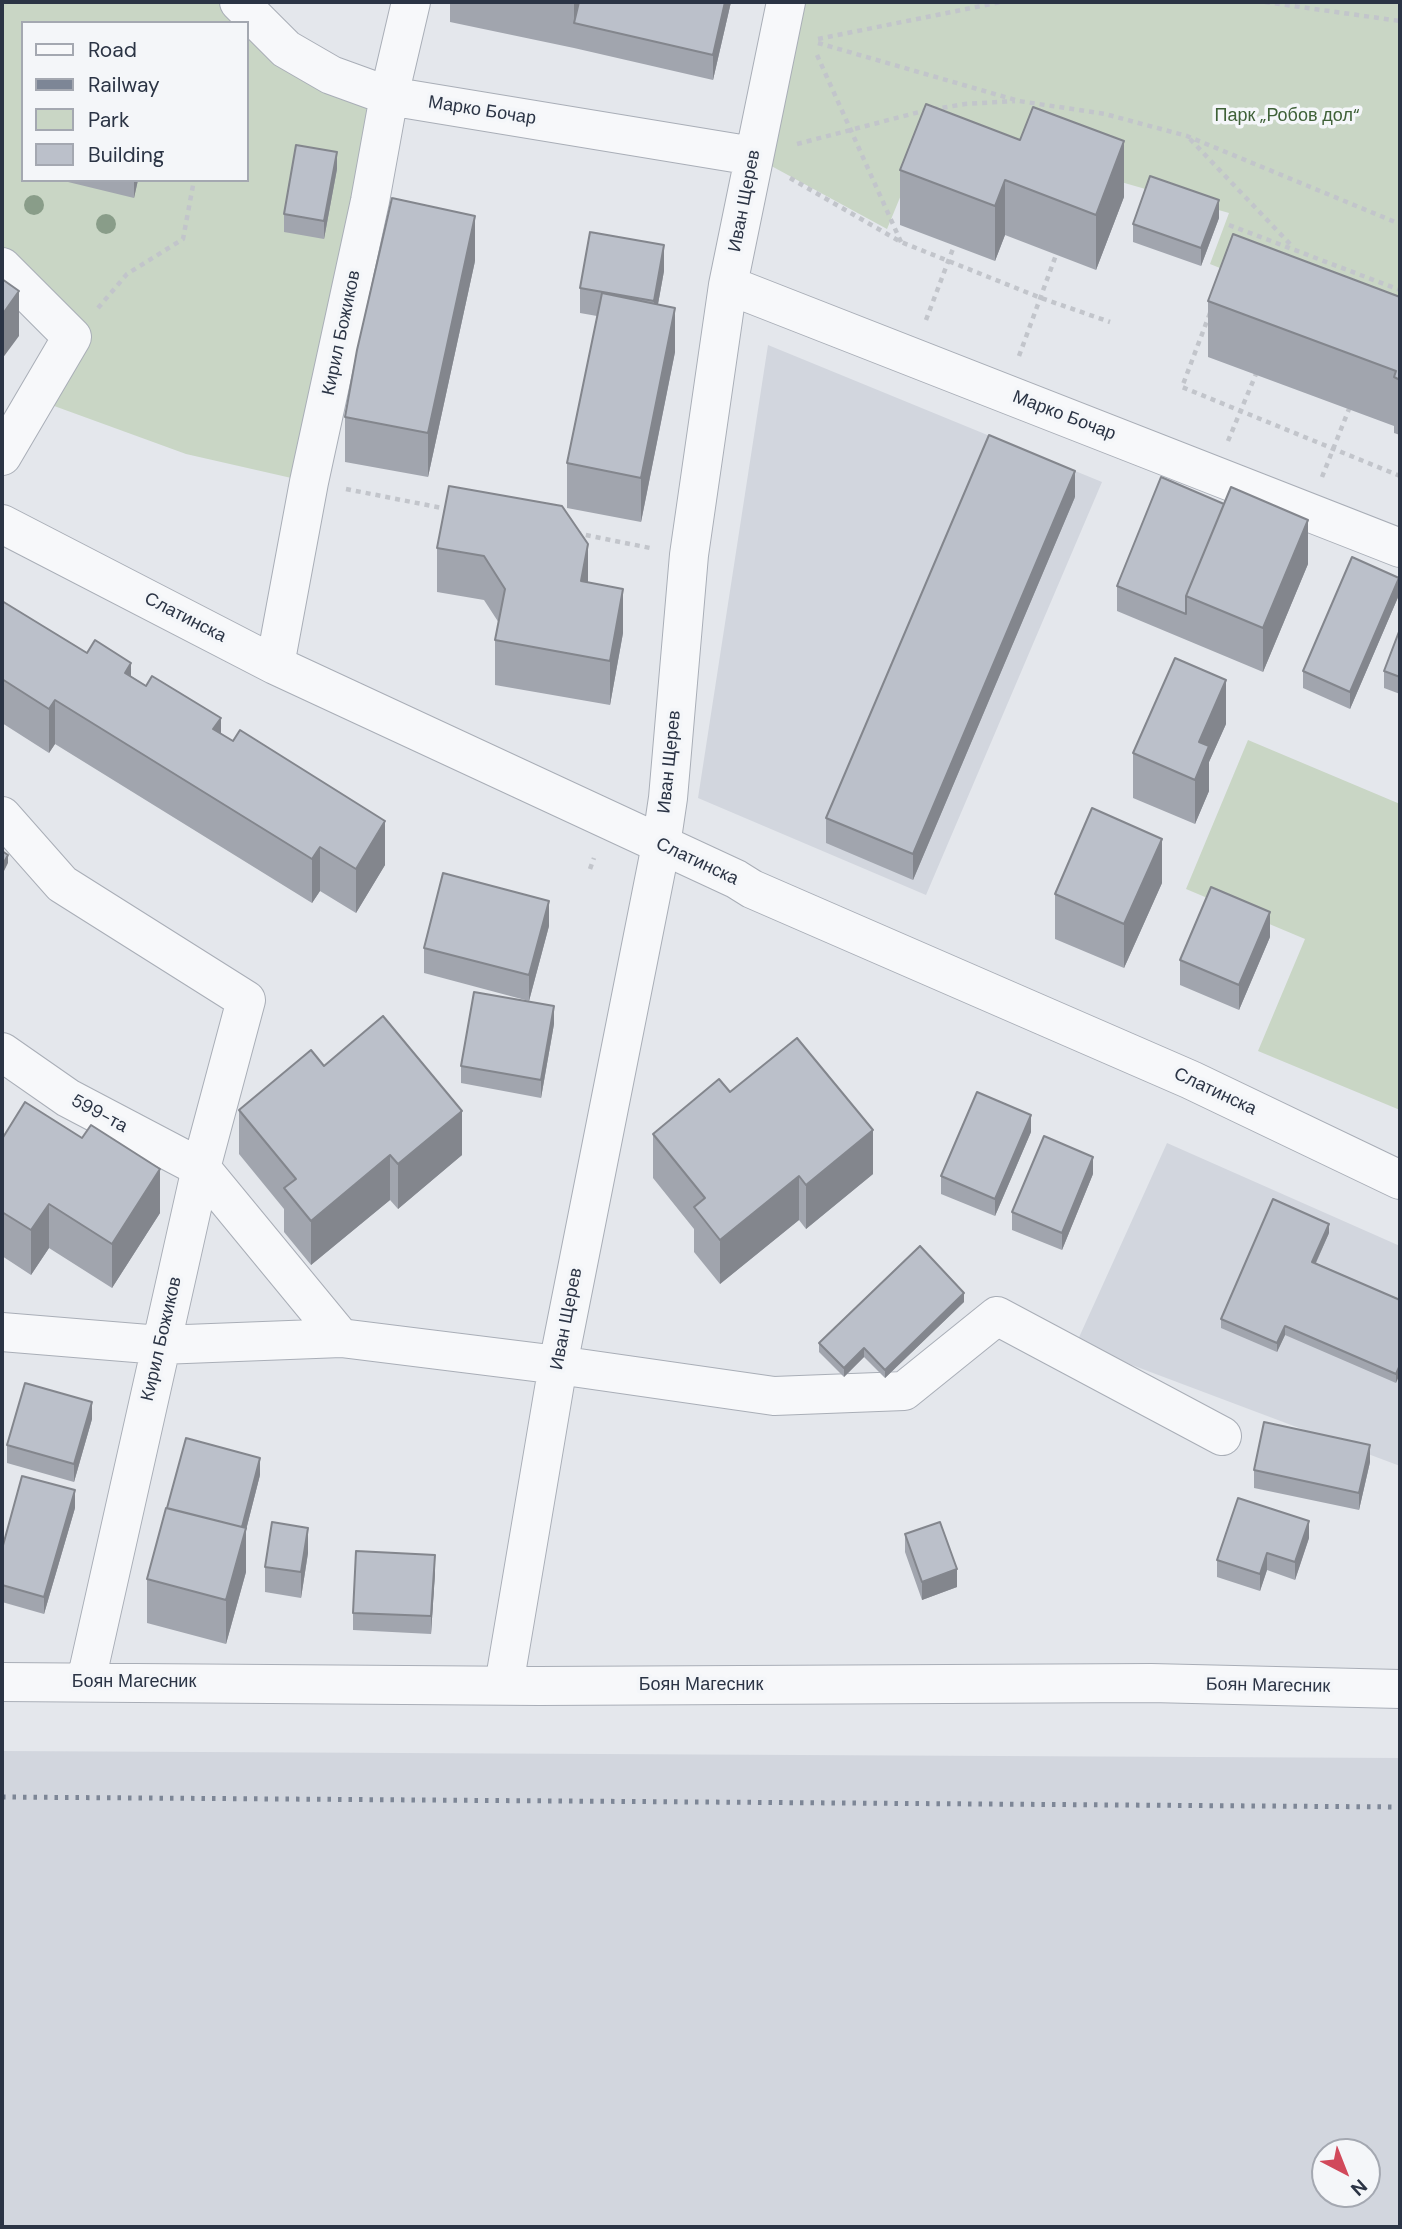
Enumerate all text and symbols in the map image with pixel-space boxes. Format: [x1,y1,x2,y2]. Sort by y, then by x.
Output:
legend [21,21,248,182]
text: Road [88,36,137,64]
text: Railway [88,71,160,99]
street label: Марко Бочар [427,92,537,130]
park label: Парк „Робов дол“ [1214,105,1360,127]
text: Park [88,106,129,134]
text: Building [88,141,164,169]
street label: Иван Щерев [725,148,765,254]
street label: Кирил Божиков [318,269,366,397]
street label: Марко Бочар [1009,386,1119,446]
street label: Слатинска [141,588,229,648]
street label: Иван Щерев [654,709,686,815]
street label: Слатинска [652,833,742,891]
street label: Слатинска [1170,1063,1260,1121]
street label: 599-та [67,1090,131,1138]
street label: Иван Щерев [547,1266,587,1372]
street label: Кирил Божиков [137,1275,187,1403]
street label: Боян Магесник [72,1671,196,1693]
street label: Боян Магесник [639,1674,763,1696]
street label: Боян Магесник [1206,1674,1330,1698]
north arrow [1311,2138,1381,2208]
text: N [1346,2174,1373,2201]

